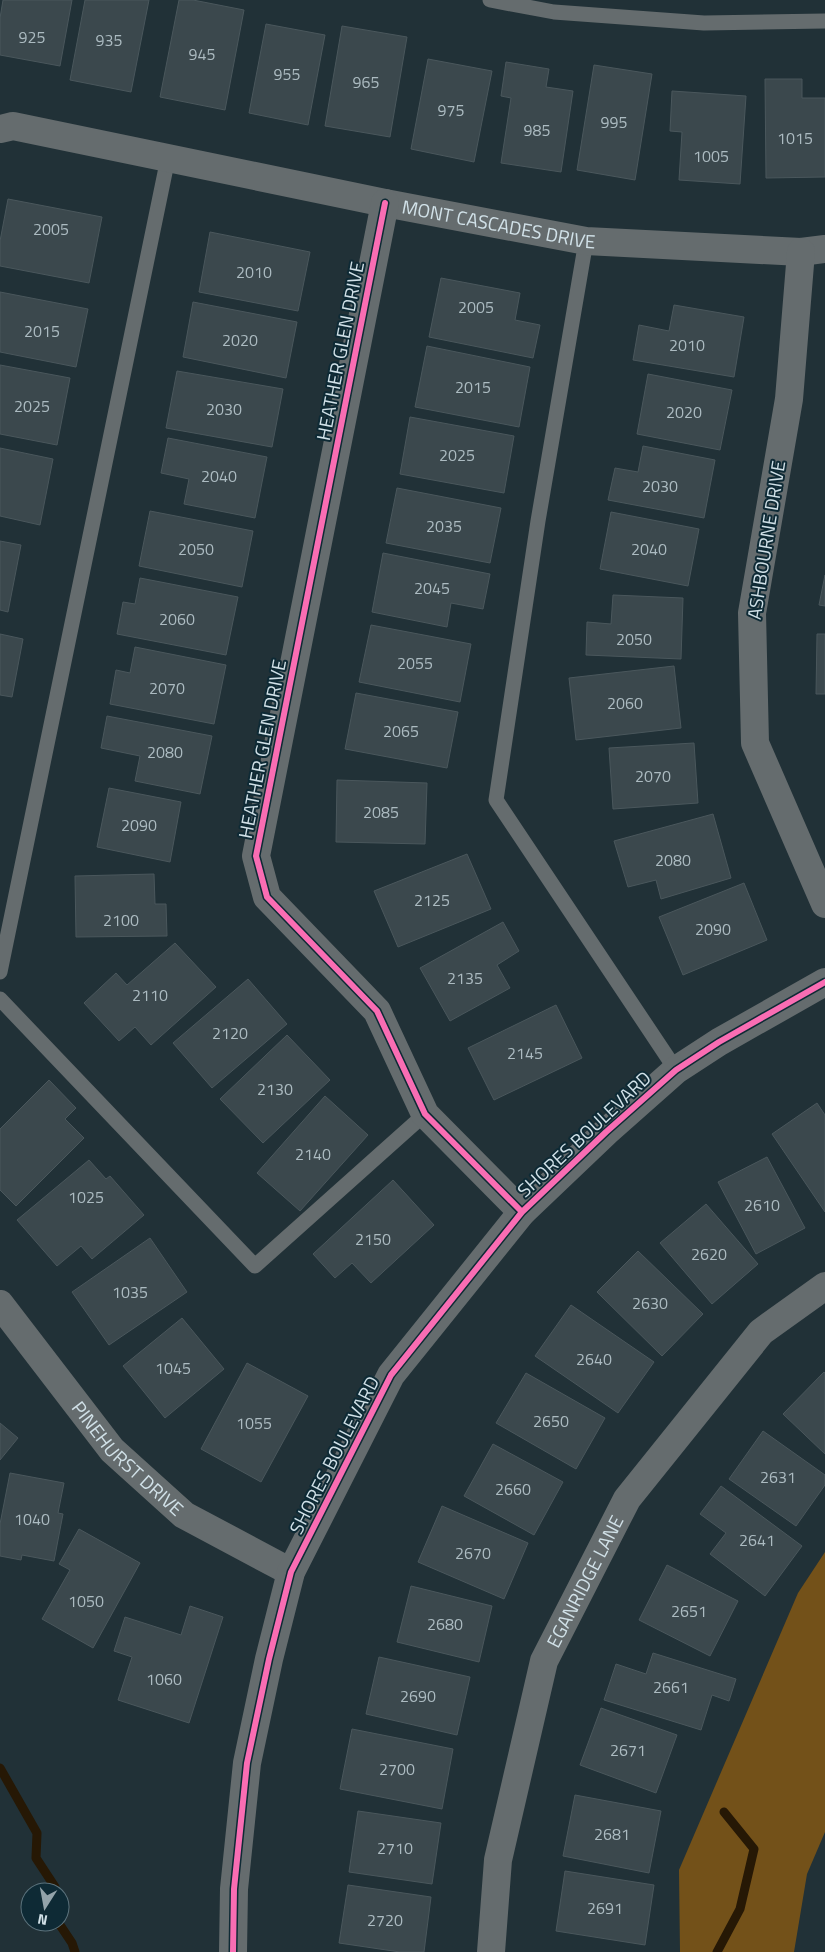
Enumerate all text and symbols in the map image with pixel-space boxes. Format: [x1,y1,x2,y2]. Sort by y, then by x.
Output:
house number: 925 [19,25,45,49]
house number: 935 [96,28,122,52]
house number: 945 [189,42,215,66]
house number: 955 [274,62,300,86]
house number: 965 [353,70,379,94]
house number: 975 [438,98,464,122]
house number: 995 [601,110,627,134]
house number: 985 [524,118,550,142]
house number: 1015 [777,126,813,150]
house number: 1005 [693,144,729,168]
street label: MONT CASCADES DRIVE [400,192,596,255]
house number: 2005 [33,217,69,241]
street label: HEATHER GLEN DRIVE [308,259,371,443]
house number: 2010 [236,260,272,284]
house number: 2005 [458,295,494,319]
house number: 2015 [24,319,60,343]
house number: 2020 [222,328,258,352]
house number: 2010 [669,333,705,357]
house number: 2015 [455,375,491,399]
house number: 2025 [14,394,50,418]
house number: 2030 [206,397,242,421]
house number: 2020 [666,400,702,424]
house number: 2025 [439,443,475,467]
street label: ASHBOURNE DRIVE [739,459,792,621]
house number: 2040 [201,464,237,488]
house number: 2030 [642,474,678,498]
house number: 2035 [426,514,462,538]
house number: 2050 [178,537,214,561]
house number: 2040 [631,537,667,561]
house number: 2045 [414,576,450,600]
house number: 2060 [159,607,195,631]
house number: 2050 [616,627,652,651]
house number: 2055 [397,651,433,675]
street label: HEATHER GLEN DRIVE [230,657,293,841]
house number: 2070 [149,676,185,700]
house number: 2060 [607,691,643,715]
house number: 2065 [383,719,419,743]
house number: 2080 [147,740,183,764]
house number: 2070 [635,764,671,788]
house number: 2085 [363,800,399,824]
house number: 2090 [121,813,157,837]
house number: 2080 [655,848,691,872]
house number: 2125 [414,888,450,912]
house number: 2100 [103,908,139,932]
house number: 2090 [695,917,731,941]
house number: 2135 [447,966,483,990]
house number: 2110 [132,983,168,1007]
house number: 2120 [212,1021,248,1045]
house number: 2145 [507,1041,543,1065]
street label: SHORES BOULEVARD [510,1064,657,1204]
house number: 2130 [257,1077,293,1101]
house number: 2140 [295,1142,331,1166]
house number: 1025 [68,1185,104,1209]
house number: 2610 [744,1193,780,1217]
house number: 2150 [355,1227,391,1251]
house number: 2620 [691,1242,727,1266]
house number: 1035 [112,1280,148,1304]
house number: 2630 [632,1291,668,1315]
house number: 2640 [576,1347,612,1371]
house number: 1045 [155,1356,191,1380]
street label: SHORES BOULEVARD [281,1371,386,1539]
street label: PINEHURST DRIVE [65,1394,191,1522]
house number: 2650 [533,1409,569,1433]
house number: 1055 [236,1411,272,1435]
house number: 2631 [760,1465,796,1489]
house number: 2660 [495,1477,531,1501]
house number: 1040 [14,1507,50,1531]
street label: EGANRIDGE LANE [538,1510,630,1652]
house number: 2641 [739,1528,775,1552]
house number: 2670 [455,1541,491,1565]
house number: 1050 [68,1589,104,1613]
house number: 2651 [671,1599,707,1623]
house number: 2680 [427,1612,463,1636]
house number: 1060 [146,1667,182,1691]
house number: 2661 [653,1675,689,1699]
house number: 2690 [400,1684,436,1708]
house number: 2671 [610,1738,646,1762]
house number: 2700 [379,1757,415,1781]
house number: 2681 [594,1822,630,1846]
house number: 2710 [377,1836,413,1860]
north arrow [20,1882,70,1932]
house number: 2691 [587,1896,623,1920]
house number: 2720 [367,1908,403,1932]
text: N [36,1909,49,1931]

